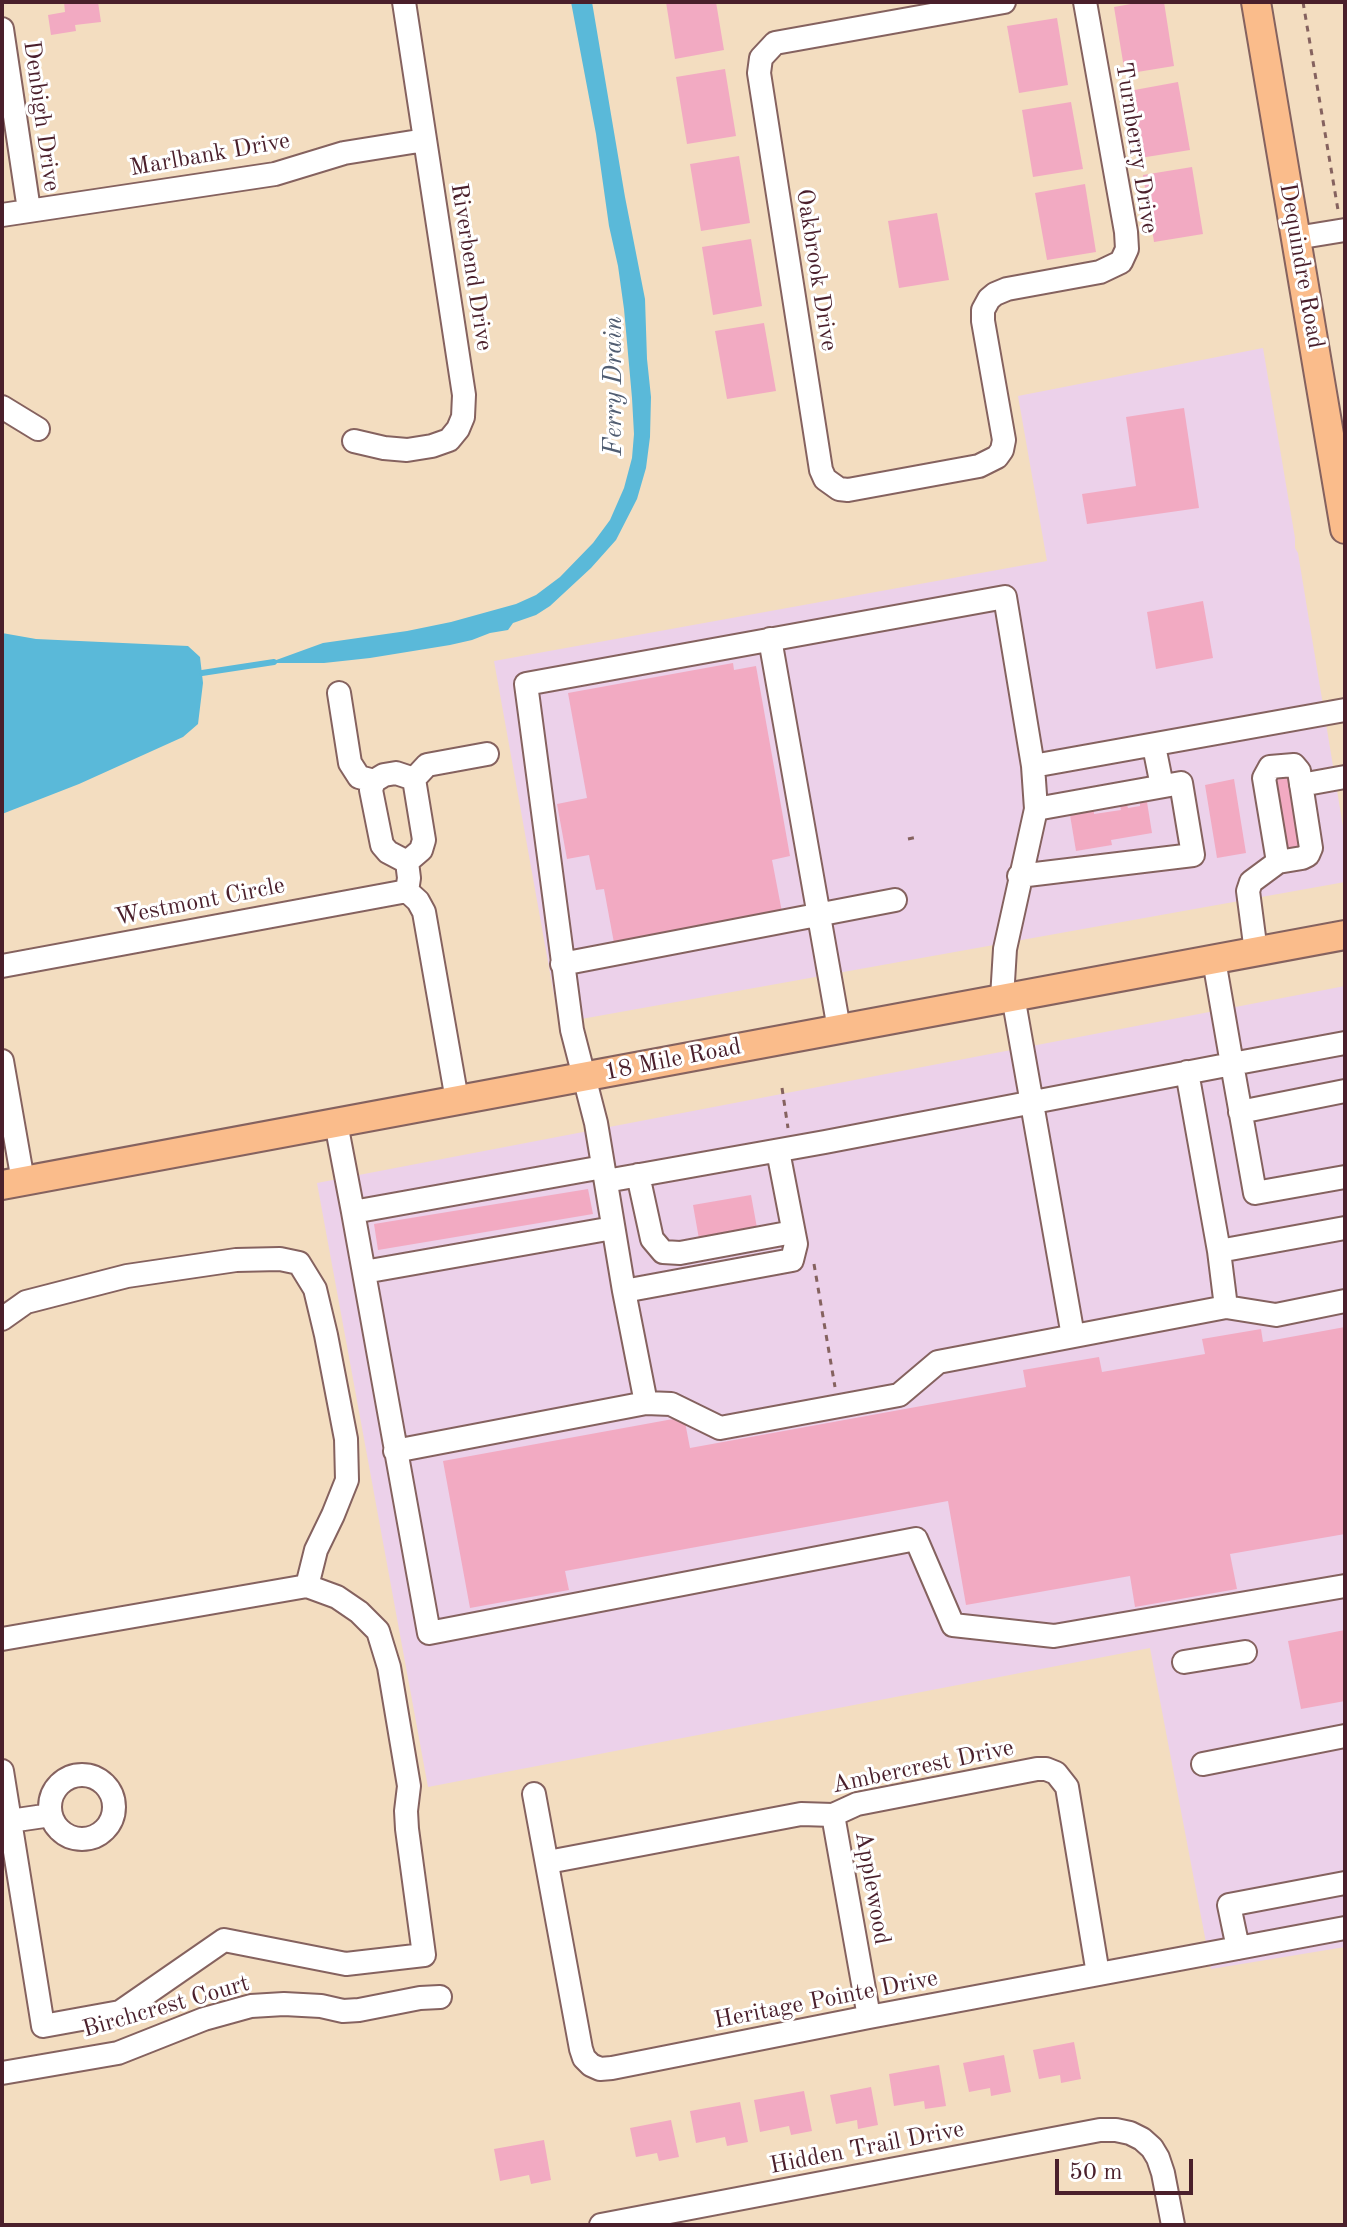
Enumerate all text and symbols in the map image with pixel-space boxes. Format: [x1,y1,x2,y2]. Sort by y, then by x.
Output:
street label: Denbigh Drive [16,39,66,193]
street label: Turnberry Drive [1108,60,1164,236]
street label: Marlbank Drive [128,127,292,183]
street label: Riverbend Drive [444,181,498,353]
street label: Dequindre Road [1272,181,1330,351]
street label: Oakbrook Drive [789,187,843,353]
water label: Ferry Drain [598,316,630,456]
street label: Westmont Circle [113,871,287,933]
street label: 18 Mile Road [602,1033,744,1087]
street label: Ambercrest Drive [829,1734,1017,1800]
street label: Applewood [848,1829,896,1947]
street label: Heritage Pointe Drive [712,1964,940,2036]
street label: Birchcrest Court [79,1969,253,2045]
street label: Hidden Trail Drive [767,2115,967,2181]
scale bar [1059,2143,1197,2193]
text: 50 m [1069,2161,1123,2185]

